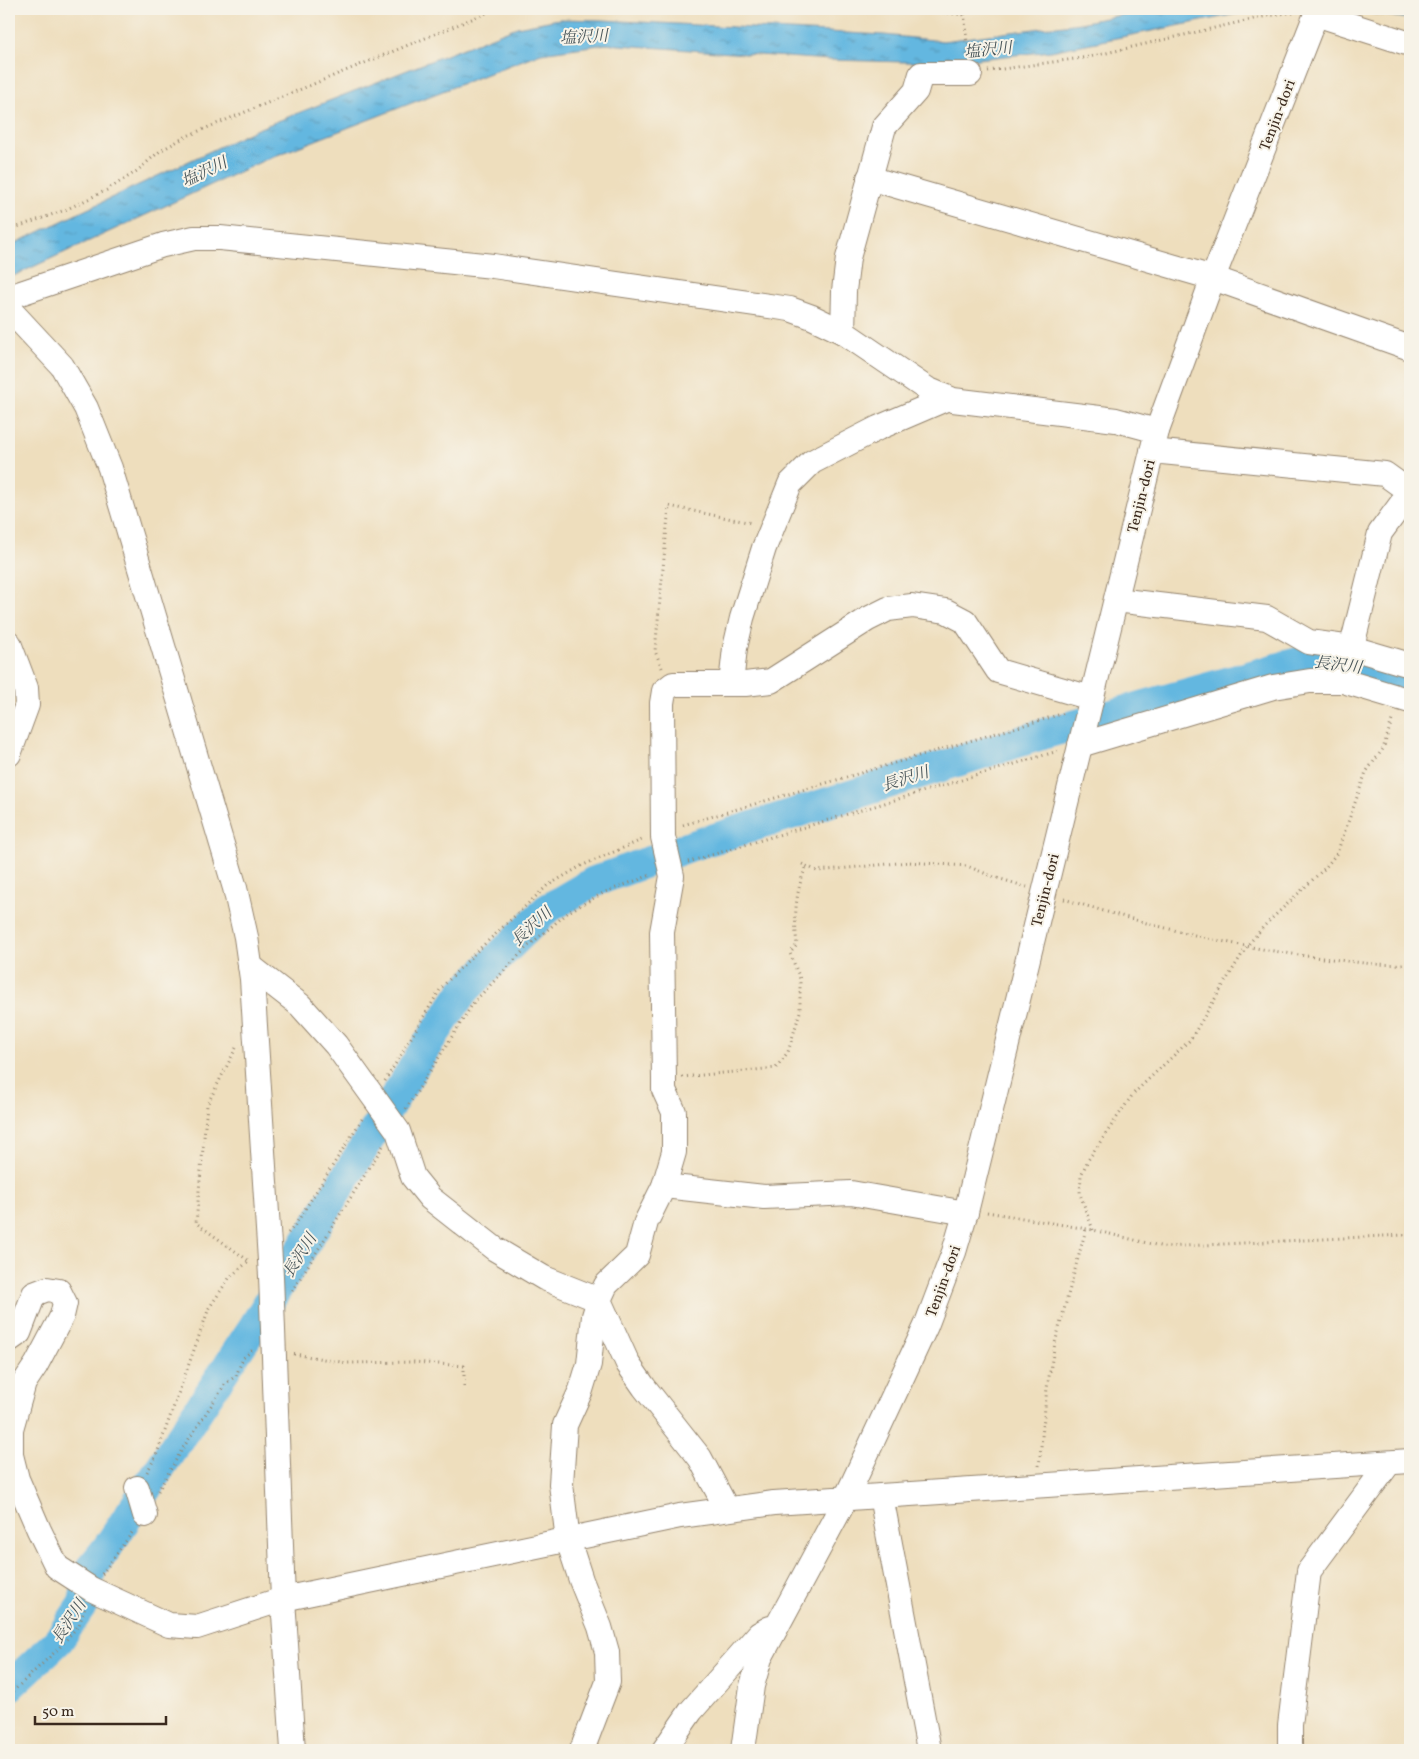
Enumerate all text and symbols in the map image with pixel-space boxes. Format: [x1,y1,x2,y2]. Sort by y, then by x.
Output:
water label: 塩沢川 [560,26,611,50]
water label: 塩沢川 [963,37,1015,64]
street label: Tenjin-dori [1255,77,1302,154]
water label: 塩沢川 [178,152,233,193]
street label: Tenjin-dori [1123,457,1162,535]
water label: 長沢川 [1313,652,1365,680]
water label: 長沢川 [879,761,934,798]
street label: Tenjin-dori [1027,851,1066,929]
water label: 長沢川 [507,902,559,952]
water label: 長沢川 [279,1228,324,1282]
street label: Tenjin-dori [922,1243,967,1320]
water label: 長沢川 [47,1594,93,1648]
scale bar [35,1694,166,1726]
text: 50 m [42,1702,74,1723]

